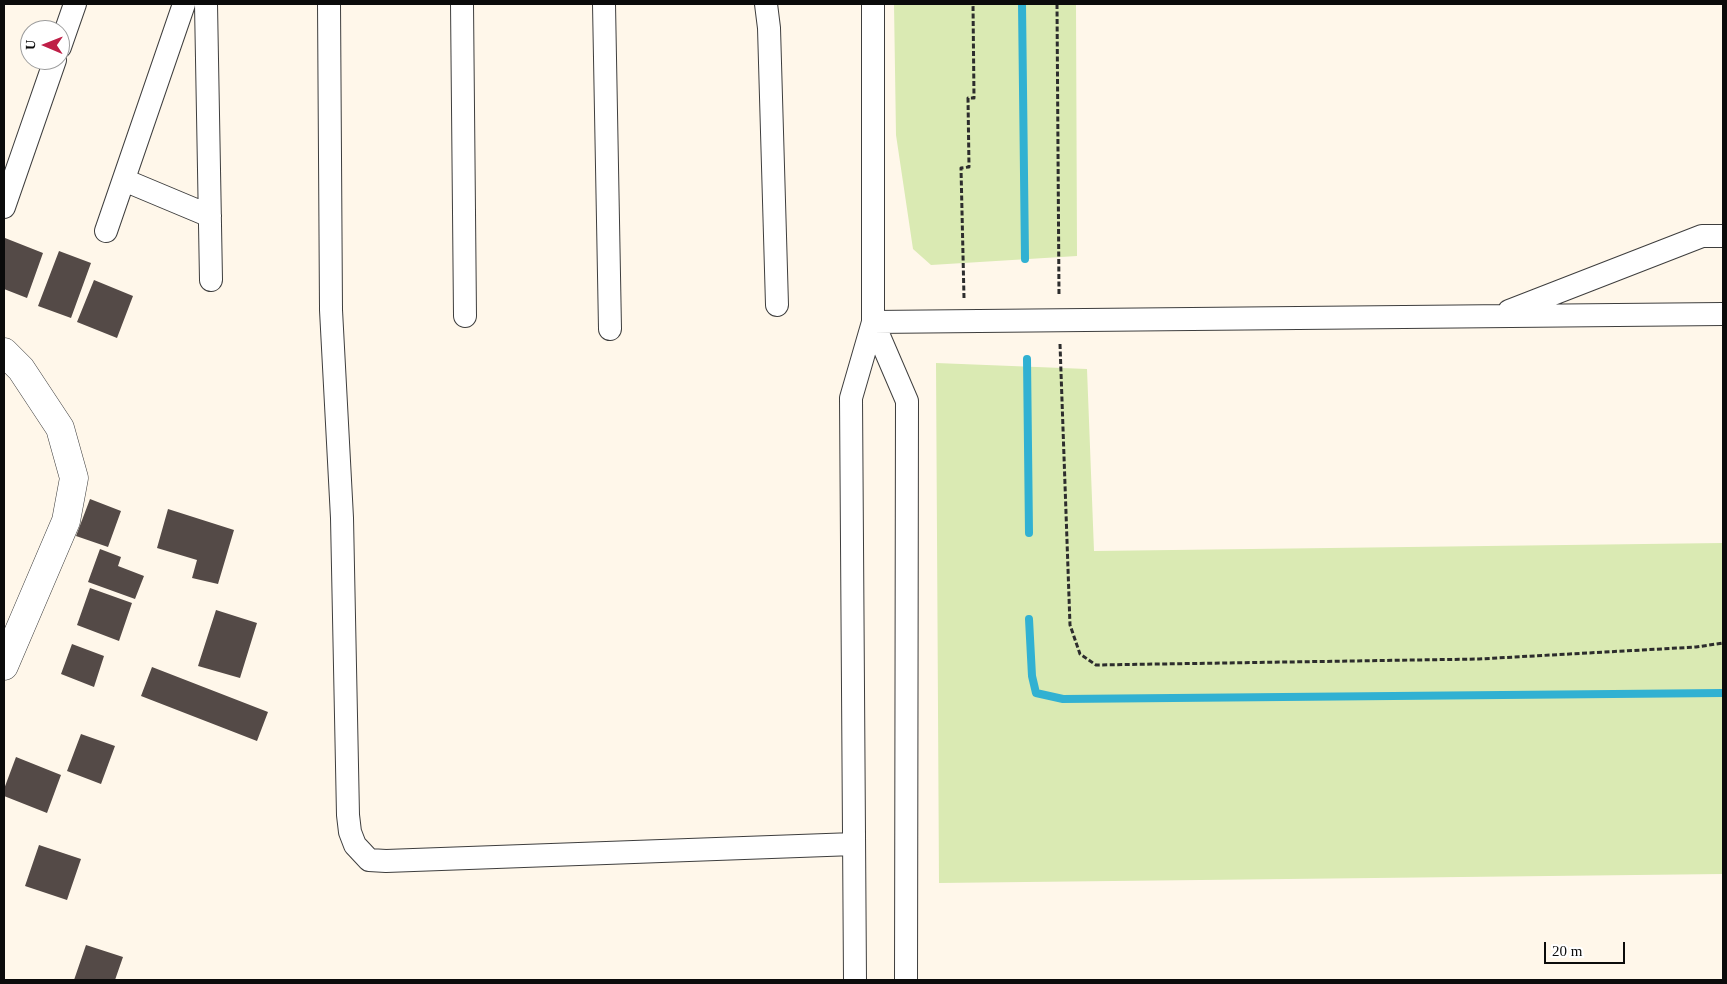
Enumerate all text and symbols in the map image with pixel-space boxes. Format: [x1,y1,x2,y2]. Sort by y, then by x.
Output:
north arrow [20,20,70,70]
text: U [23,40,38,50]
scale bar [1547,932,1628,964]
text: 20 m [1552,943,1582,959]

